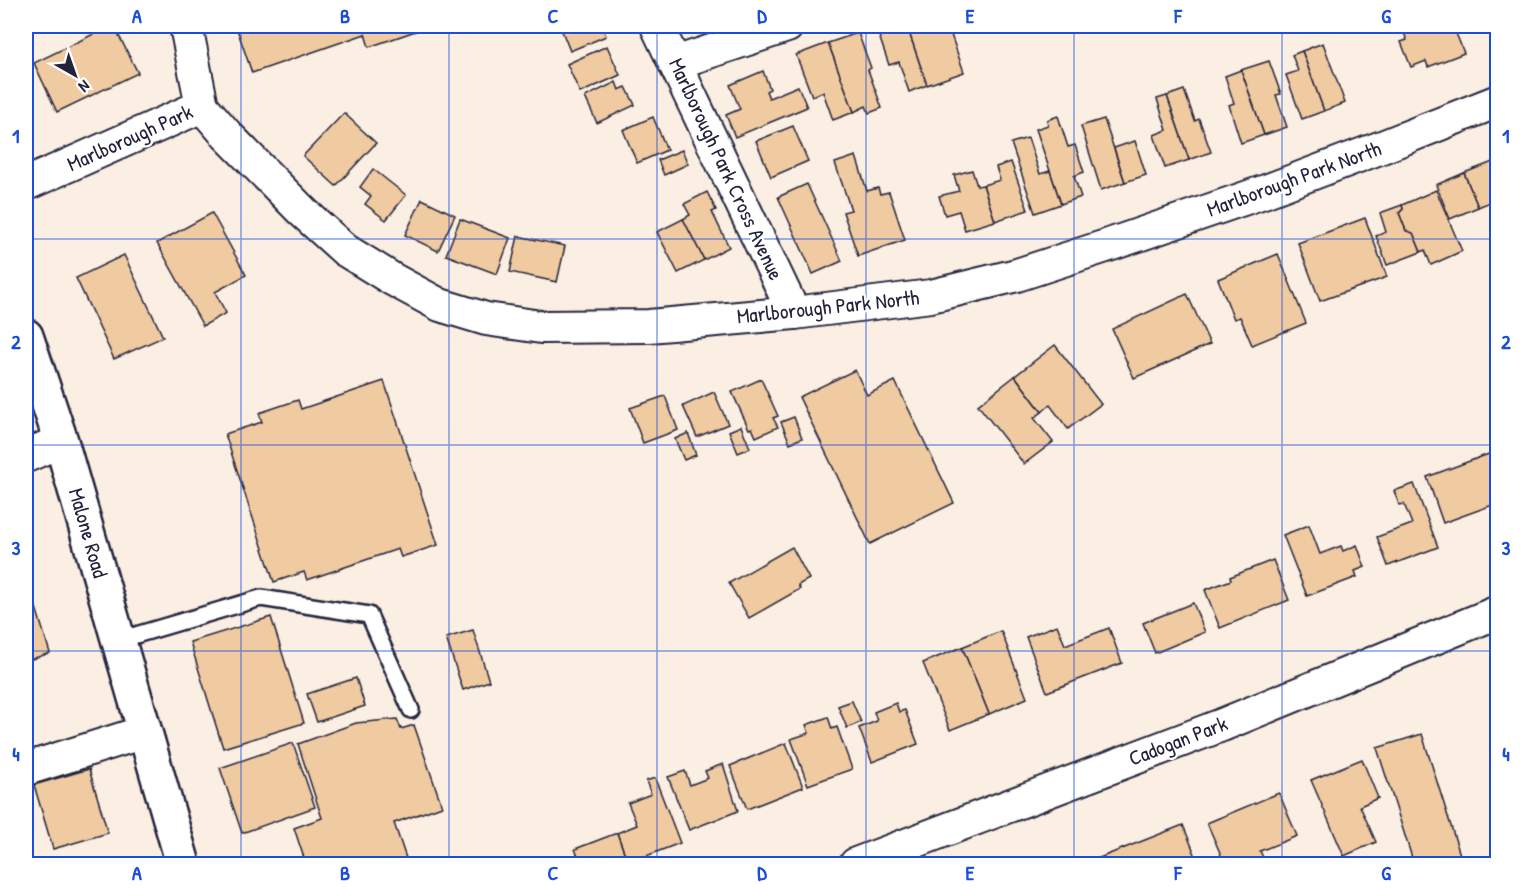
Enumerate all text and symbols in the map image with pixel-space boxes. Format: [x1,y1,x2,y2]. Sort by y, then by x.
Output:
text: A [132,2,142,29]
text: B [340,2,350,29]
text: C [548,2,559,29]
text: D [757,2,767,29]
text: E [966,2,975,29]
text: F [1173,2,1183,29]
text: G [1381,2,1391,29]
north arrow [45,45,105,105]
street label: Marlborough Park Cross Avenue [662,53,791,284]
text: N [74,75,95,98]
street label: Marlborough Park [62,97,197,178]
text: 1 [12,122,20,149]
text: 1 [1502,122,1510,149]
street label: Marlborough Park North [1203,134,1385,223]
street label: Marlborough Park North [735,282,921,330]
text: 2 [11,328,21,355]
text: 2 [1501,328,1511,355]
street label: Malone Road [62,485,115,581]
text: 3 [12,534,21,561]
text: 3 [1502,534,1511,561]
street label: Cadogan Park [1124,708,1232,773]
text: 4 [12,740,20,767]
text: 4 [1502,740,1510,767]
text: A [132,859,142,886]
text: B [340,859,350,886]
text: C [548,859,559,886]
text: D [757,859,767,886]
text: E [966,859,975,886]
text: F [1173,859,1183,886]
text: G [1381,859,1391,886]

